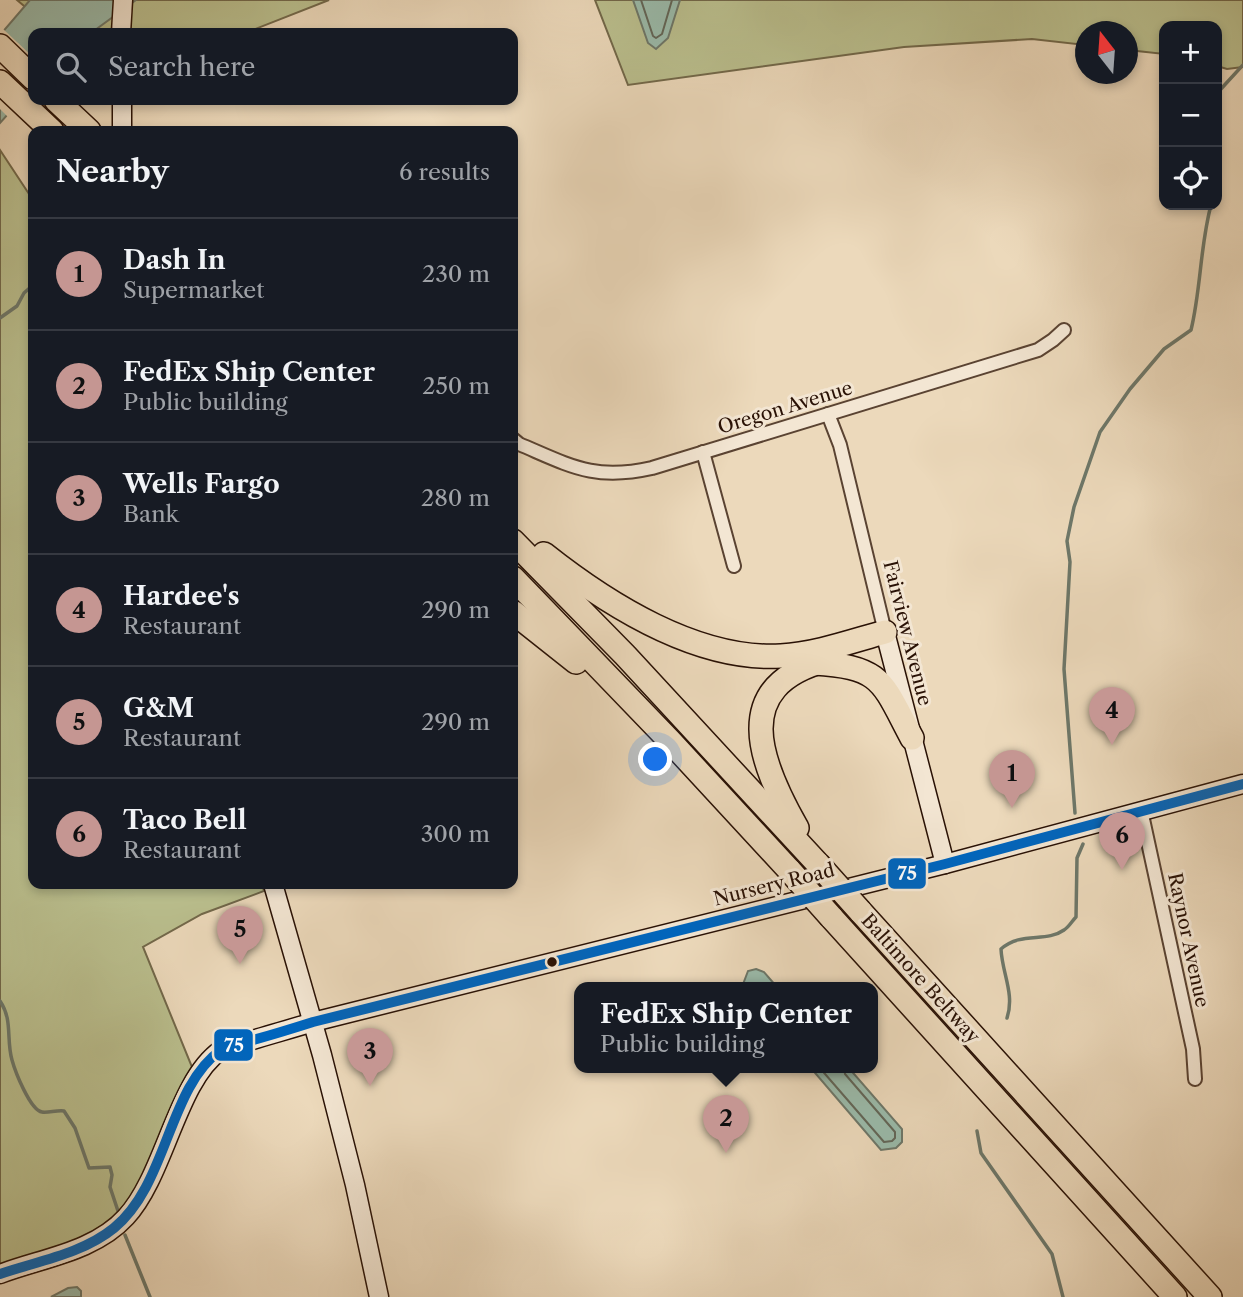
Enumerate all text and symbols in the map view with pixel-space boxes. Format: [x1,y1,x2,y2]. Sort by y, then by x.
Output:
north arrow [1075,21,1138,84]
map controls [1159,21,1222,210]
button: + [1159,21,1222,84]
search box [28,28,518,105]
icon: search [52,48,90,86]
text: Search here [108,51,255,83]
button: − [1159,84,1222,147]
button: locate [1159,147,1222,210]
text: Nearby [56,153,169,190]
text: 6 results [399,158,490,186]
text: Dash In [123,244,226,276]
text: 1 [74,260,84,288]
text: 230 m [422,260,490,288]
text: Supermarket [123,276,264,304]
text: FedEx Ship Center [123,356,375,388]
text: 2 [72,372,86,400]
text: 250 m [422,372,490,400]
street label: Oregon Avenue [715,376,855,439]
text: Public building [123,388,288,416]
text: Wells Fargo [123,468,280,500]
text: 3 [73,484,86,512]
text: 280 m [421,484,490,512]
text: Bank [123,500,179,528]
street label: Fairview Avenue [878,558,937,708]
text: Hardee's [123,580,240,612]
text: 4 [72,596,86,624]
text: 290 m [421,596,490,624]
text: Restaurant [123,612,241,640]
pin: 4 [1089,687,1135,745]
text: G&M [123,692,194,724]
text: 5 [73,708,85,736]
text: 290 m [421,708,490,736]
text: Restaurant [123,724,241,752]
your location [638,742,672,776]
pin: 1 [989,750,1035,808]
text: Taco Bell [123,804,247,836]
pin: 6 [1099,812,1145,870]
text: 6 [72,820,86,848]
text: 300 m [421,820,490,848]
text: Restaurant [123,836,241,864]
line badge: 75 [887,857,927,890]
street label: Nursery Road [711,858,837,911]
text: 75 [897,862,917,885]
street label: Raynor Avenue [1163,871,1214,1010]
pin: 5 [217,906,263,964]
street label: Baltimore Beltway [857,909,985,1048]
unlabelled marker [545,955,559,969]
popup [574,982,878,1073]
text: FedEx Ship Center [600,998,852,1030]
line badge: 75 [213,1028,254,1062]
pin: 3 [347,1028,393,1086]
text: Public building [600,1030,765,1058]
text: 75 [224,1034,244,1057]
pin: 2 [703,1095,749,1153]

